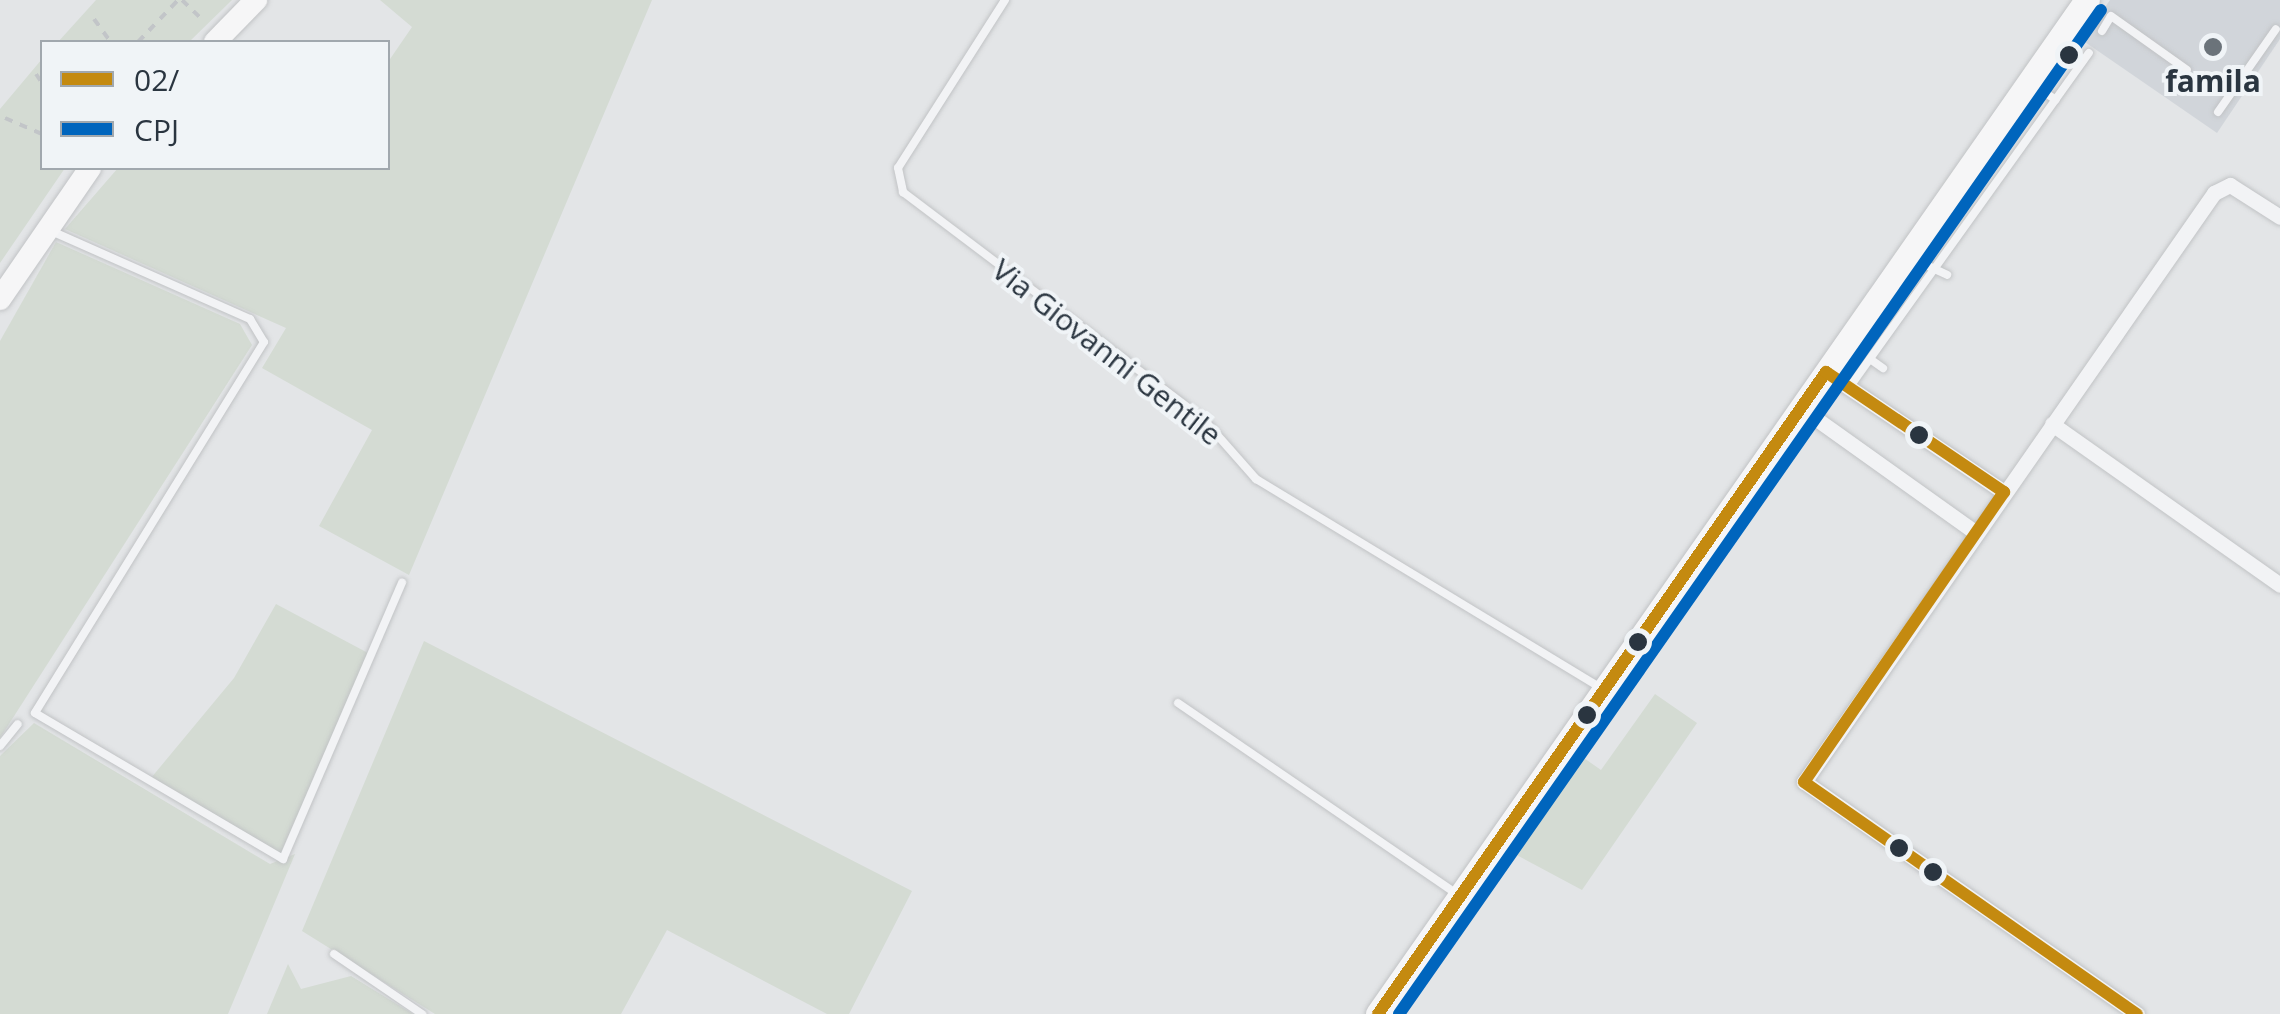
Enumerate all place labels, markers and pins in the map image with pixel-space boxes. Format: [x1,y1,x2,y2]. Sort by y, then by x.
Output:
marker: famila [2202,36,2224,58]
unlabelled marker [2059,45,2079,65]
place label: famila [2165,63,2261,99]
unlabelled marker [1909,425,1929,445]
unlabelled marker [1628,632,1648,652]
unlabelled marker [1577,705,1597,725]
unlabelled marker [1889,838,1909,858]
unlabelled marker [1923,862,1943,882]

